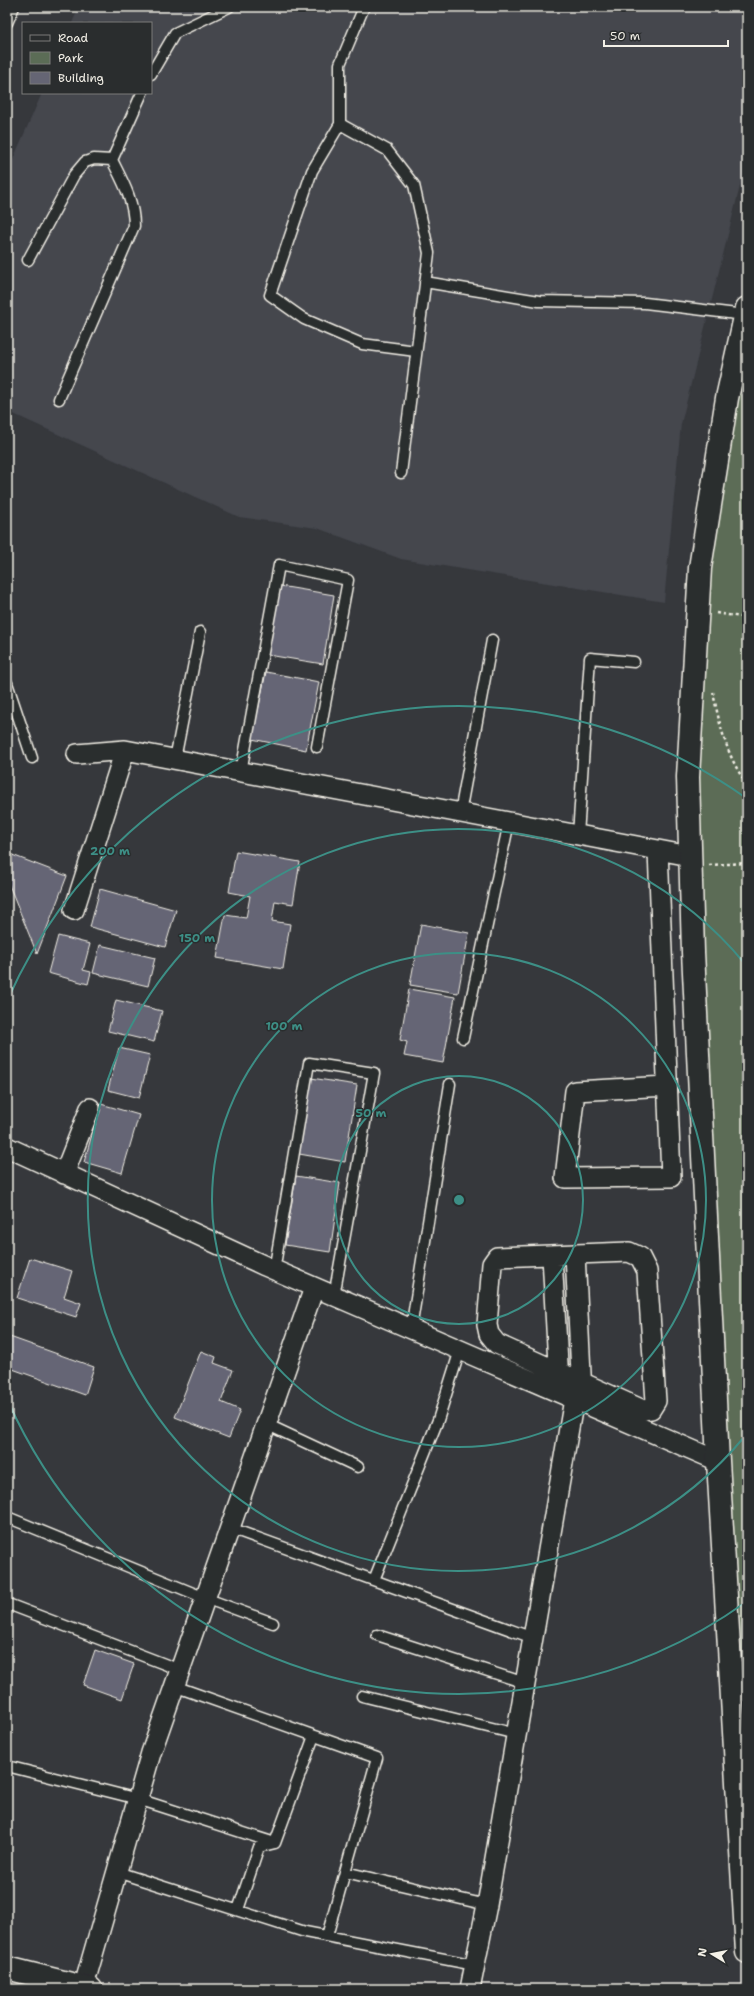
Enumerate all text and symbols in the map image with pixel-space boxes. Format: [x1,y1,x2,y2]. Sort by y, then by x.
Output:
legend [22,22,152,94]
scale bar [604,22,728,48]
text: 50 m [610,28,640,44]
text: Road [58,30,89,46]
text: Park [58,50,84,66]
text: Building [58,70,104,86]
text: 200 m [90,843,130,859]
text: 150 m [179,930,215,946]
text: 100 m [266,1018,303,1034]
text: 50 m [356,1105,387,1121]
centre of rings [452,1193,466,1207]
north arrow [692,1934,732,1974]
text: N [695,1946,711,1958]

